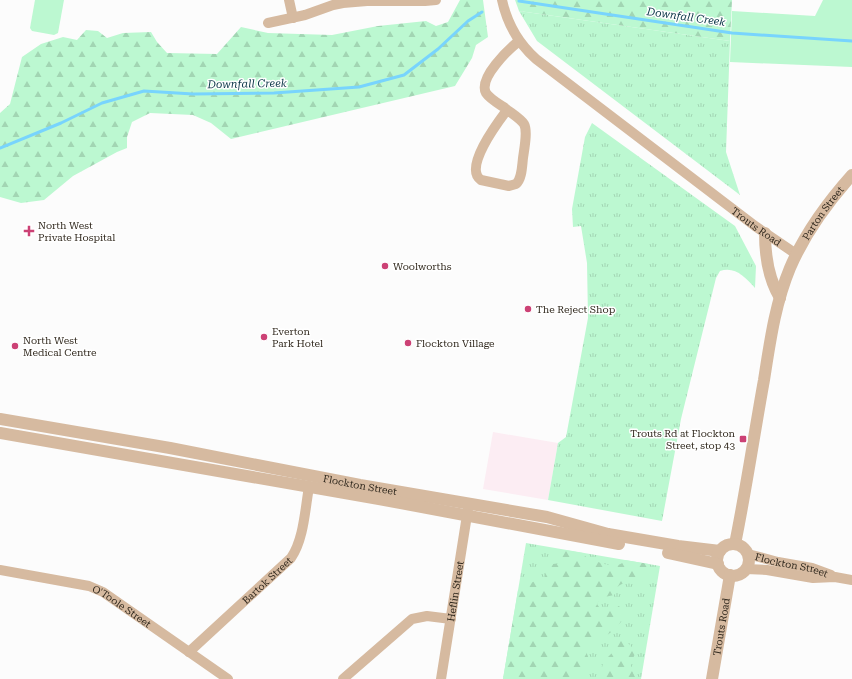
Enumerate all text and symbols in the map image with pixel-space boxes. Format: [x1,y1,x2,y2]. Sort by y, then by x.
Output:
water label: Downfall Creek [645,5,726,29]
water label: Downfall Creek [206,77,287,91]
street label: Parton Street [800,184,846,242]
street label: Trouts Road [729,205,784,248]
place label: North West Private Hospital [38,220,115,243]
marker: North West Private Hospital [23,225,35,237]
marker: Woolworths [380,261,390,271]
place label: Woolworths [393,261,452,272]
marker: The Reject Shop [523,304,533,314]
place label: The Reject Shop [536,304,616,315]
place label: Everton Park Hotel [272,326,323,349]
marker: Everton Park Hotel [259,332,269,342]
place label: North West Medical Centre [23,335,97,358]
marker: Flockton Village [403,338,413,348]
place label: Flockton Village [416,338,495,349]
marker: North West Medical Centre [10,341,20,351]
place label: Trouts Rd at Flockton Street, stop 43 [630,428,736,451]
marker: Trouts Rd at Flockton Street, stop 43 [738,434,748,444]
street label: Flockton Street [322,472,398,497]
street label: Flockton Street [754,551,830,579]
street label: Bartok Street [240,554,294,606]
street label: Heflin Street [445,560,465,622]
street label: O'Toole Street [91,583,154,630]
street label: Trouts Road [711,596,732,657]

